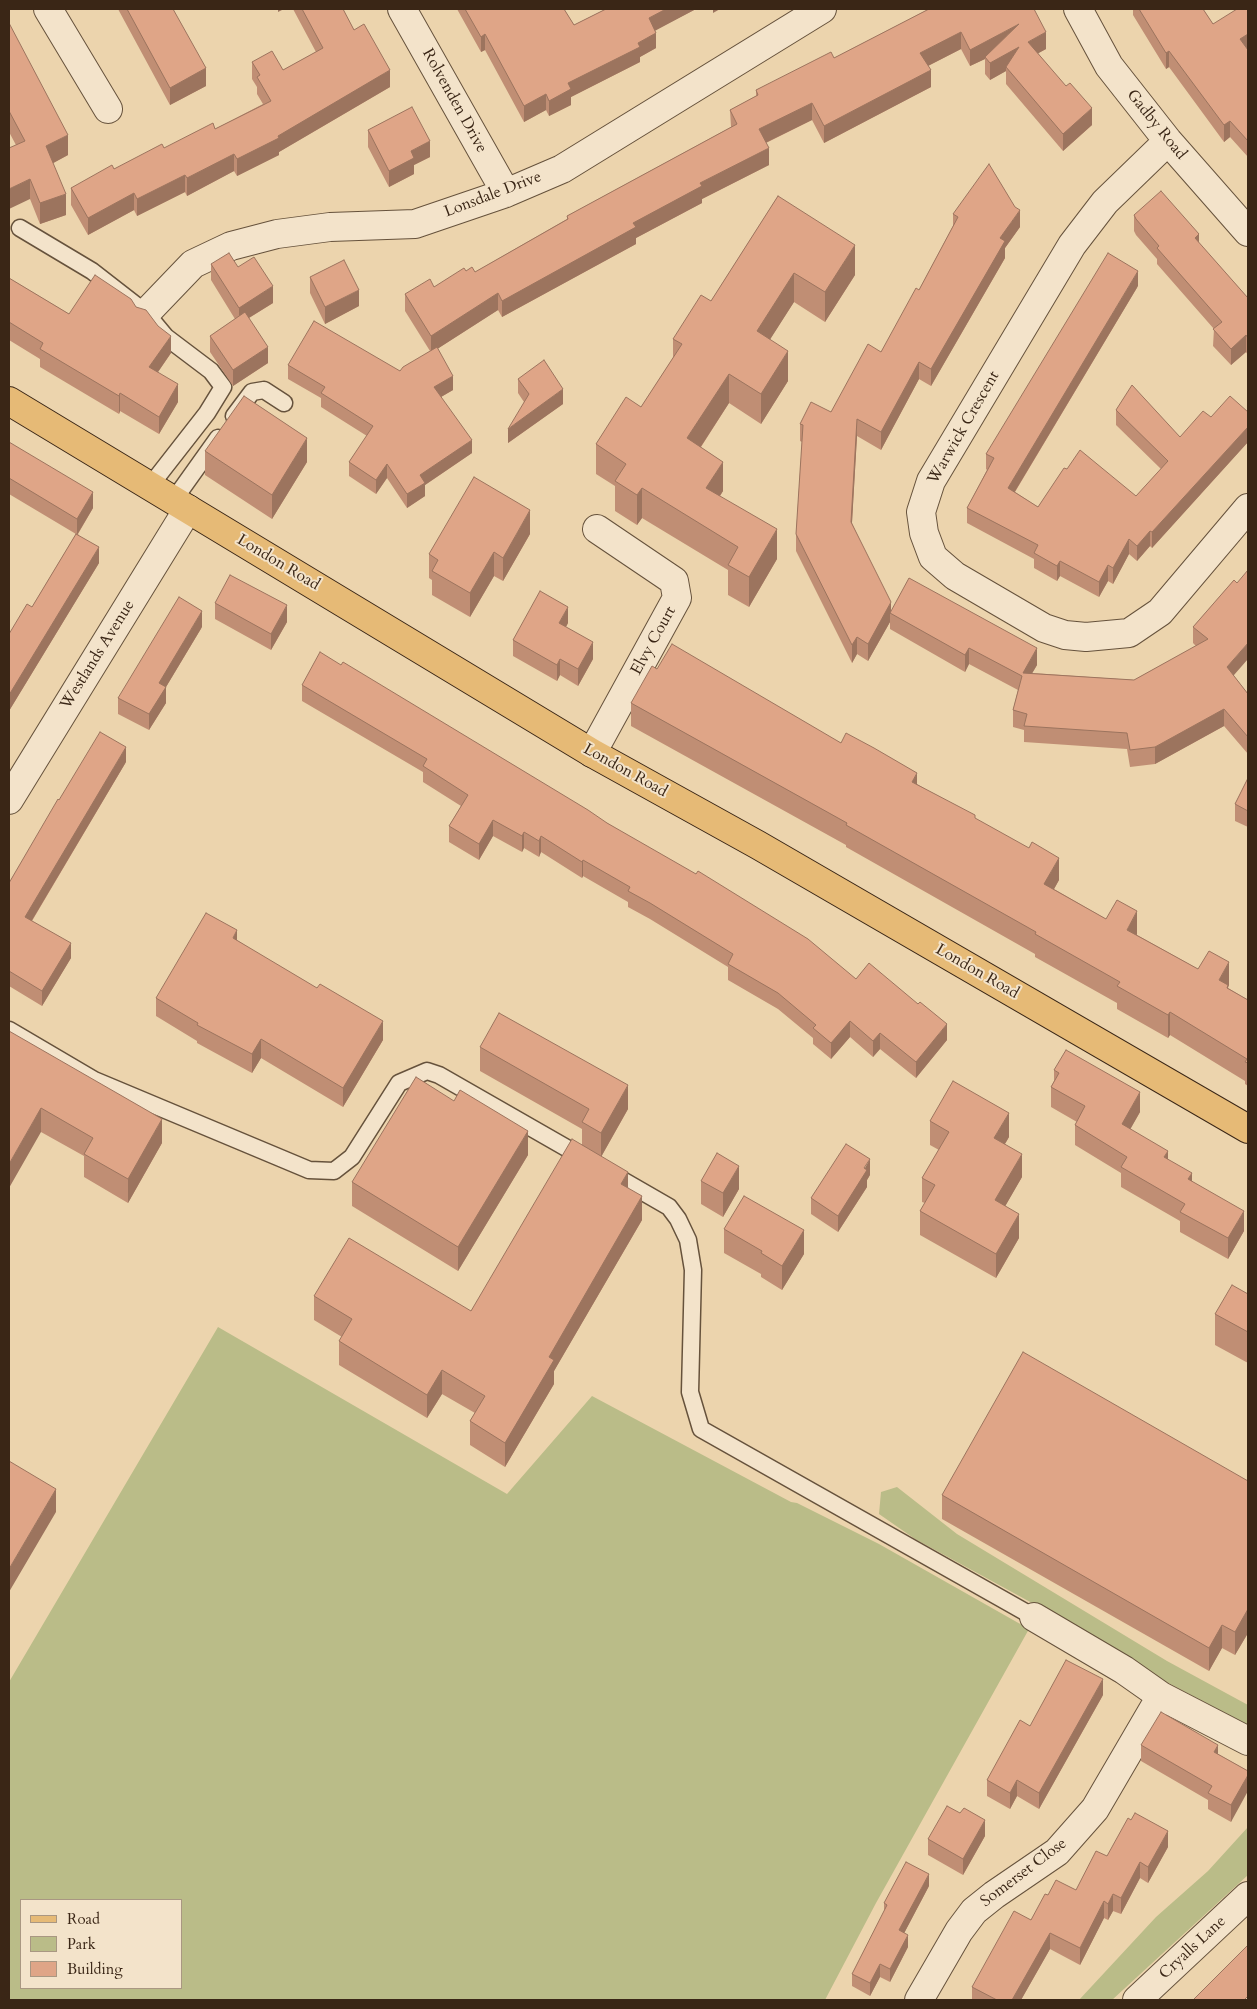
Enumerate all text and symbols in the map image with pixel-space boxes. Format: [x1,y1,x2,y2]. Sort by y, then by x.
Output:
street label: Rolvenden Drive [417,46,491,156]
street label: Gadby Road [1122,86,1190,164]
street label: Lonsdale Drive [442,168,544,222]
street label: Warwick Crescent [924,368,1004,488]
street label: London Road [233,531,323,595]
street label: Westlands Avenue [57,597,139,713]
street label: Elvy Court [627,603,681,679]
street label: London Road [580,740,670,802]
street label: London Road [932,940,1022,1004]
street label: Somerset Close [977,1834,1071,1912]
legend [20,1899,182,1989]
text: Road [67,1909,100,1929]
street label: Cryalls Lane [1156,1912,1230,1984]
text: Park [67,1934,96,1954]
text: Building [67,1959,123,1979]

